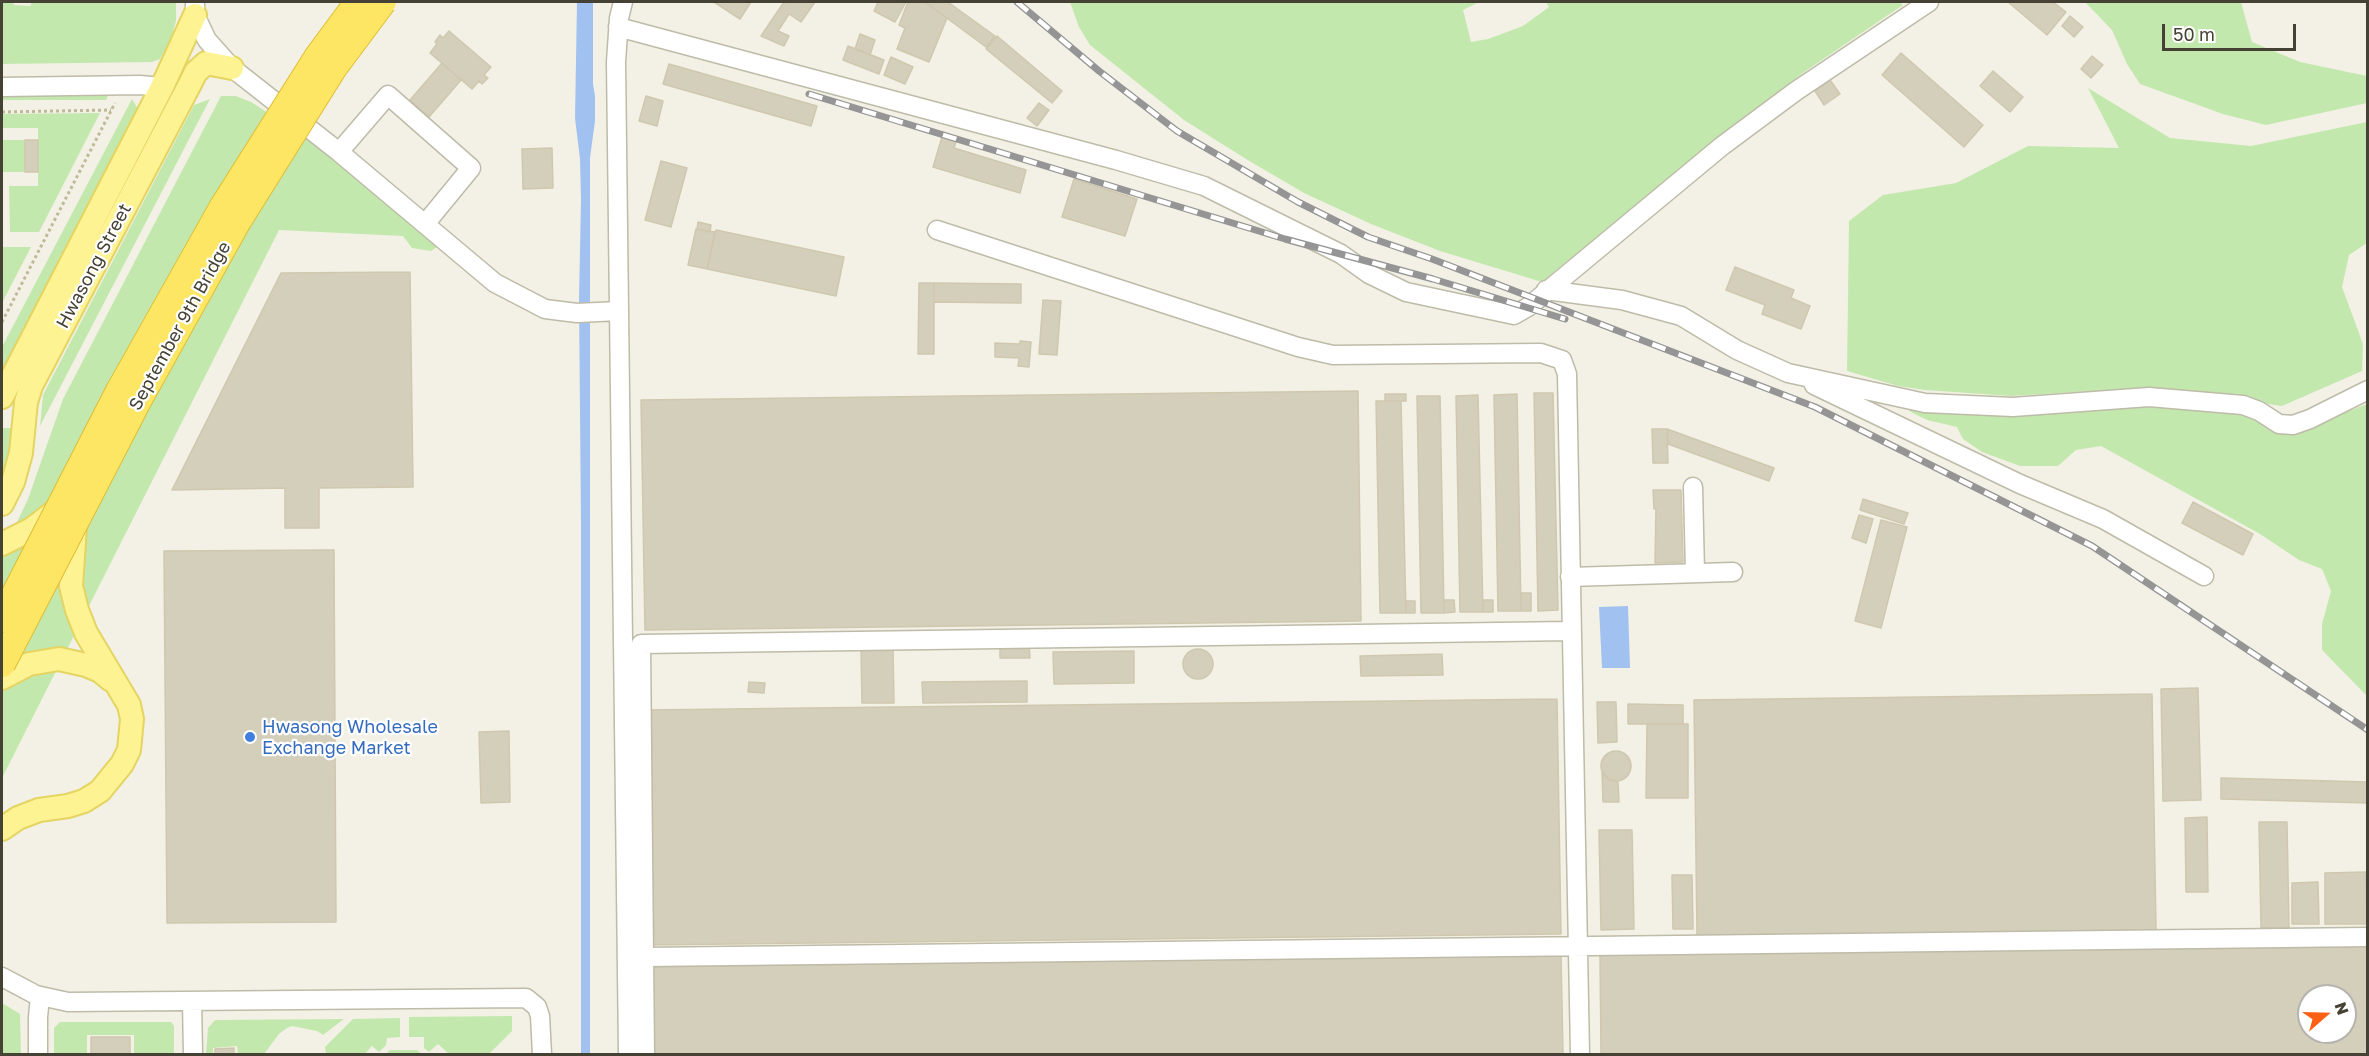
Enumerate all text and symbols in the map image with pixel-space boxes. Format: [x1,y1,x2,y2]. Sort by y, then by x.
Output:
scale bar [2165,12,2298,50]
text: 50 m [2173,23,2215,45]
street label: Hwasong Street [52,200,136,332]
street label: September 9th Bridge [125,238,235,414]
place label: Hwasong Wholesale Exchange Market [262,716,438,758]
marker: Hwasong Wholesale Exchange Market [243,730,257,744]
north arrow [2297,984,2357,1044]
text: N [2331,999,2354,1018]

